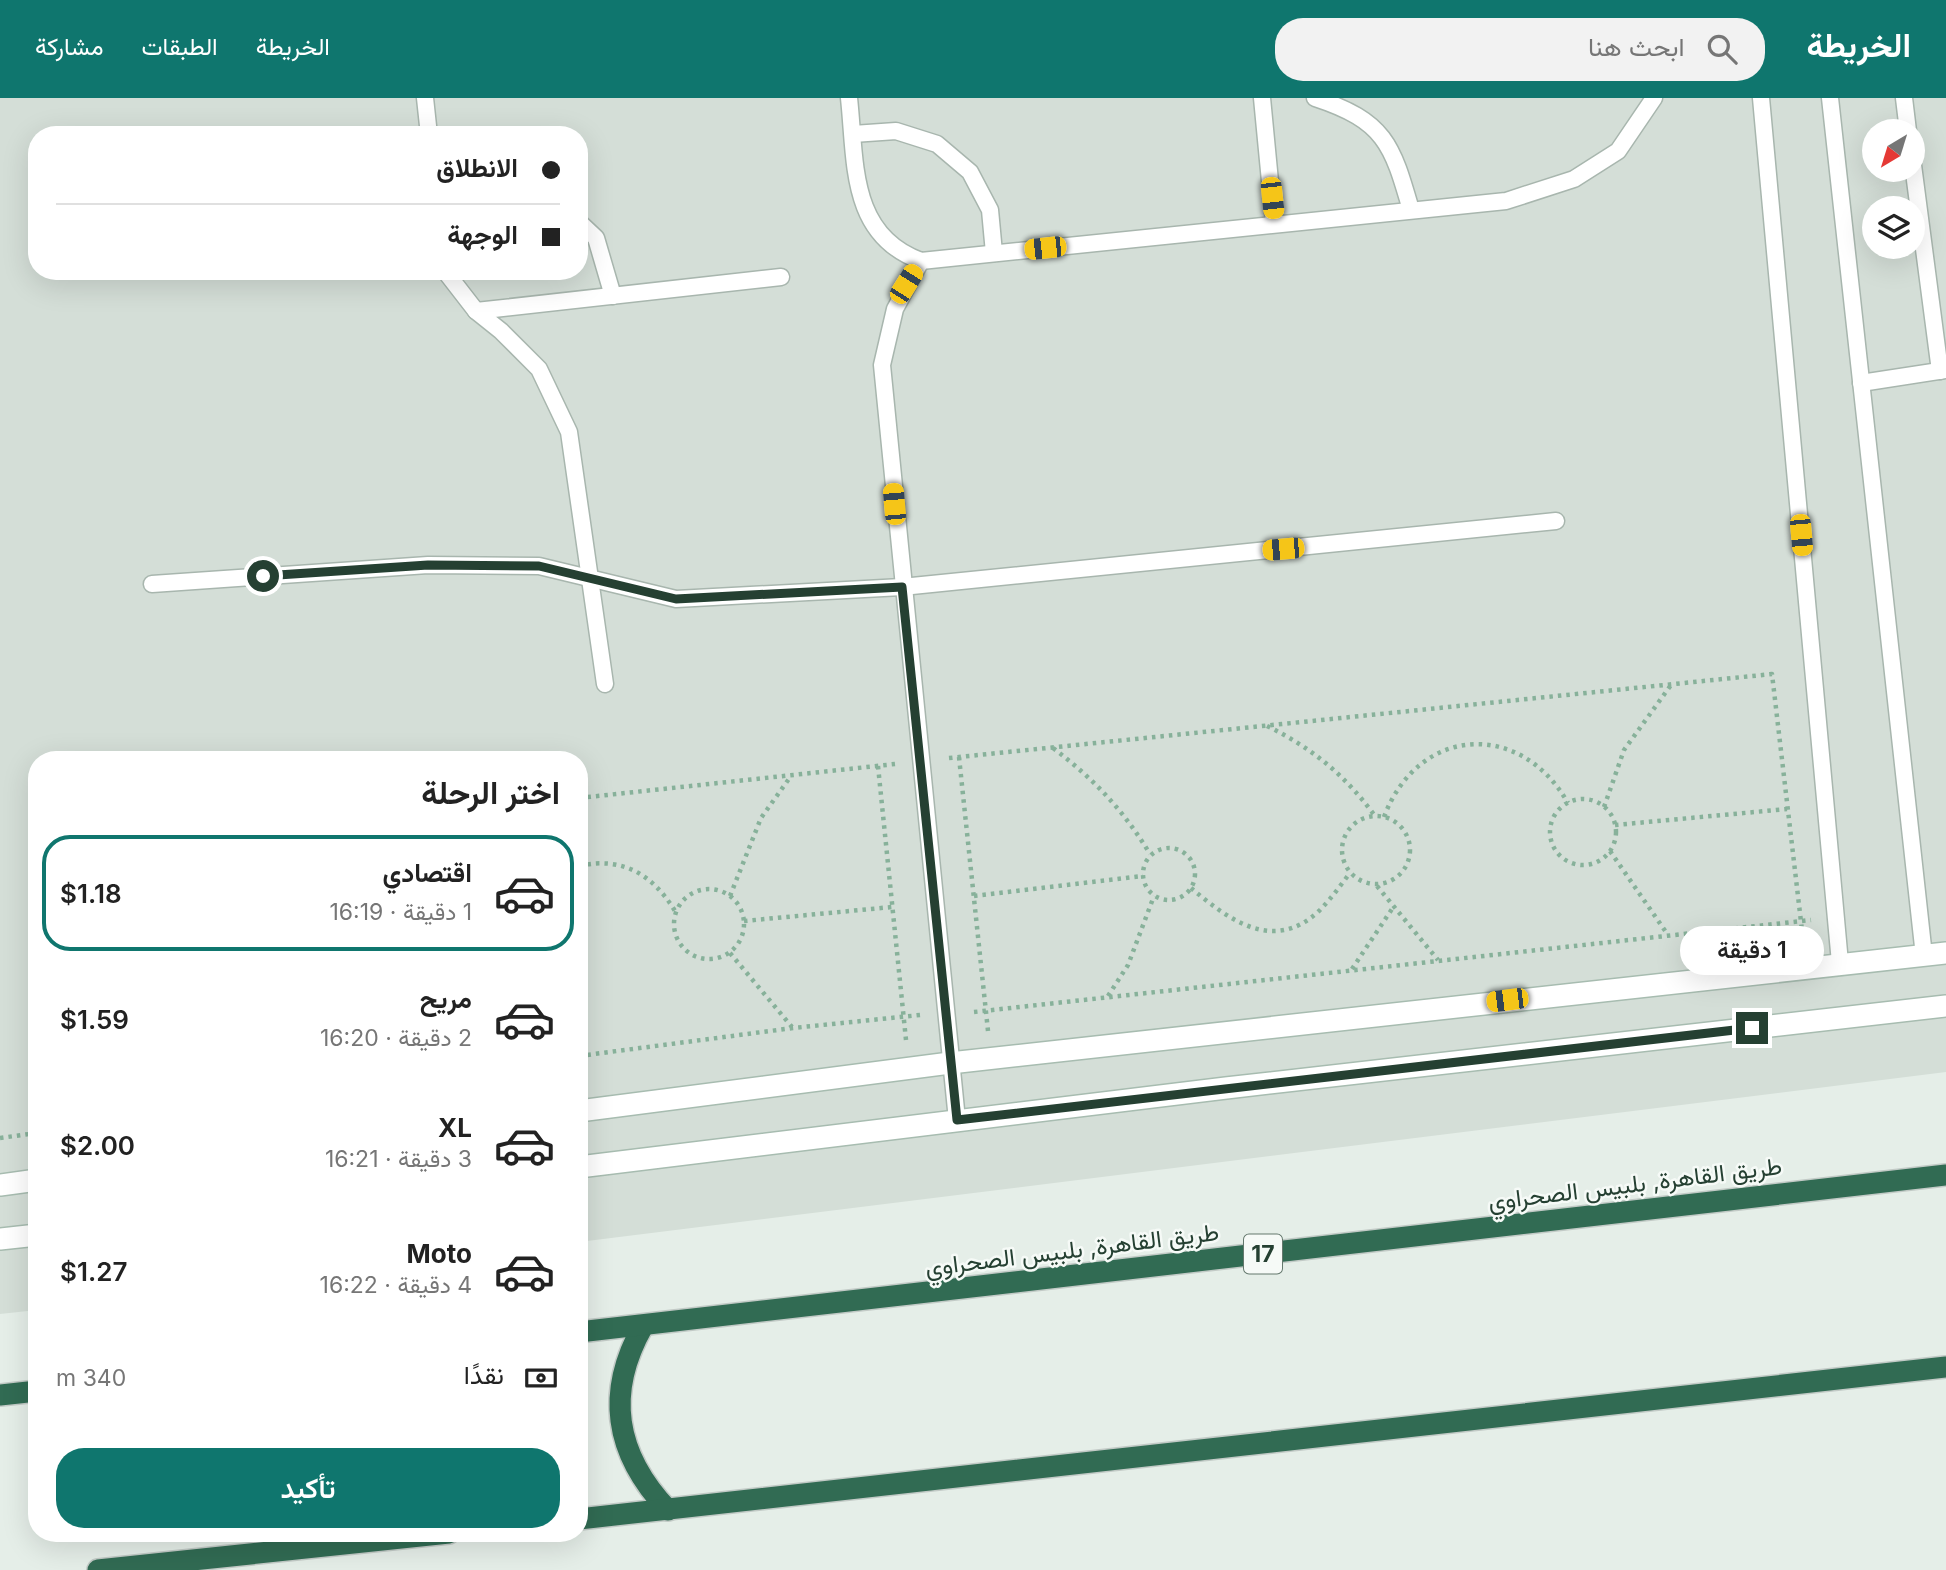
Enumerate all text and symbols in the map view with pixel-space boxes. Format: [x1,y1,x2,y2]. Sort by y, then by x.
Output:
search box [1275,18,1765,81]
text: الخريطة [1807,25,1911,65]
icon: search [1703,30,1741,68]
text: ابحث هنا [1588,31,1685,62]
text: مشاركة [35,32,103,61]
text: الطبقات [141,32,218,61]
text: الخريطة [256,32,330,61]
north arrow [1862,119,1925,182]
map controls [1862,119,1925,259]
text: الانطلاق [436,152,518,183]
car [1260,176,1285,220]
button: layers [1862,196,1925,259]
text: الوجهة [447,219,518,250]
car [1024,235,1067,261]
car [886,261,927,307]
car [882,482,907,526]
car [1789,513,1814,557]
car [1262,537,1305,561]
route start [247,560,279,592]
text: اختر الرحلة [421,773,560,812]
text: اقتصادي [383,857,472,888]
icon: car [493,862,556,925]
text: $1.18 [60,878,122,909]
text: 1 دقيقة · 16:19 [330,898,472,926]
callout: 1 دقيقة [1680,926,1824,976]
text: 1 دقيقة [1717,936,1787,964]
text: مريح [420,983,472,1014]
car [1485,987,1530,1013]
icon: car [493,988,556,1051]
text: $1.59 [60,1004,129,1035]
route end [1736,1012,1768,1044]
text: 2 دقيقة · 16:20 [320,1024,472,1052]
text: XL [438,1112,472,1143]
icon: car [493,1114,556,1177]
text: $2.00 [60,1130,135,1161]
text: 3 دقيقة · 16:21 [325,1145,472,1173]
street label: طريق القاهرة, بلبيس الصحراوي [1486,1151,1784,1221]
street label: طريق القاهرة, بلبيس الصحراوي [923,1217,1221,1287]
road number: 17 [1244,1234,1282,1274]
text: Moto [407,1238,472,1269]
icon: car [493,1240,556,1303]
text: $1.27 [60,1256,127,1287]
text: 4 دقيقة · 16:22 [320,1271,472,1299]
text: نقدًا [464,1359,504,1390]
icon: cash [522,1359,560,1397]
text: 340 m [56,1364,126,1392]
button: تأكيد [56,1448,560,1528]

